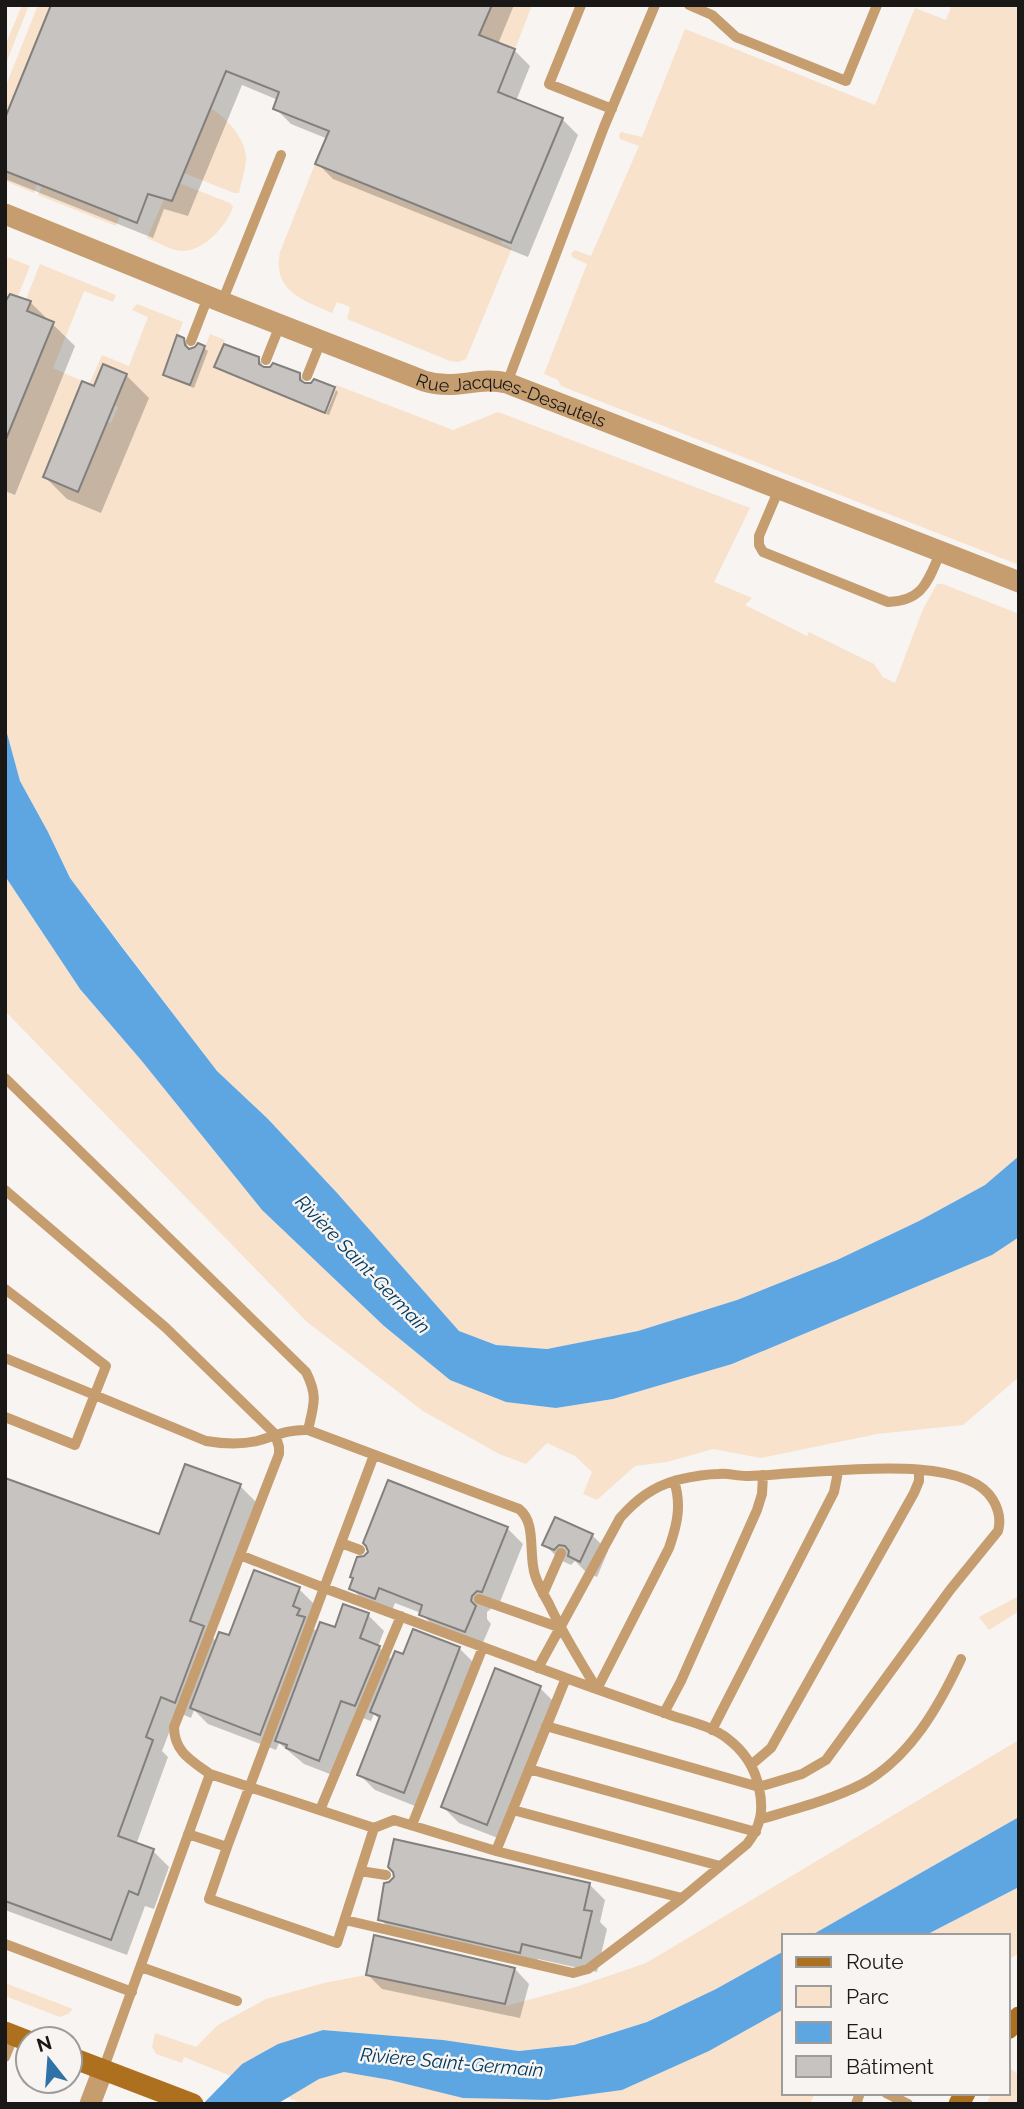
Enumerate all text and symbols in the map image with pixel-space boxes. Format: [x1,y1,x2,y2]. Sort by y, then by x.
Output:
street label: Rue Jacques-Desautels [413,369,610,431]
water label: Rivière Saint-Germain [291,1190,435,1338]
legend [782,1934,1010,2095]
text: Route [846,1949,904,1974]
text: Parc [846,1984,889,2009]
text: Eau [846,2019,883,2044]
north arrow [14,2025,84,2095]
text: N [34,2031,54,2056]
water label: Rivière Saint-Germain [360,2043,544,2081]
text: Bâtiment [846,2054,934,2079]

